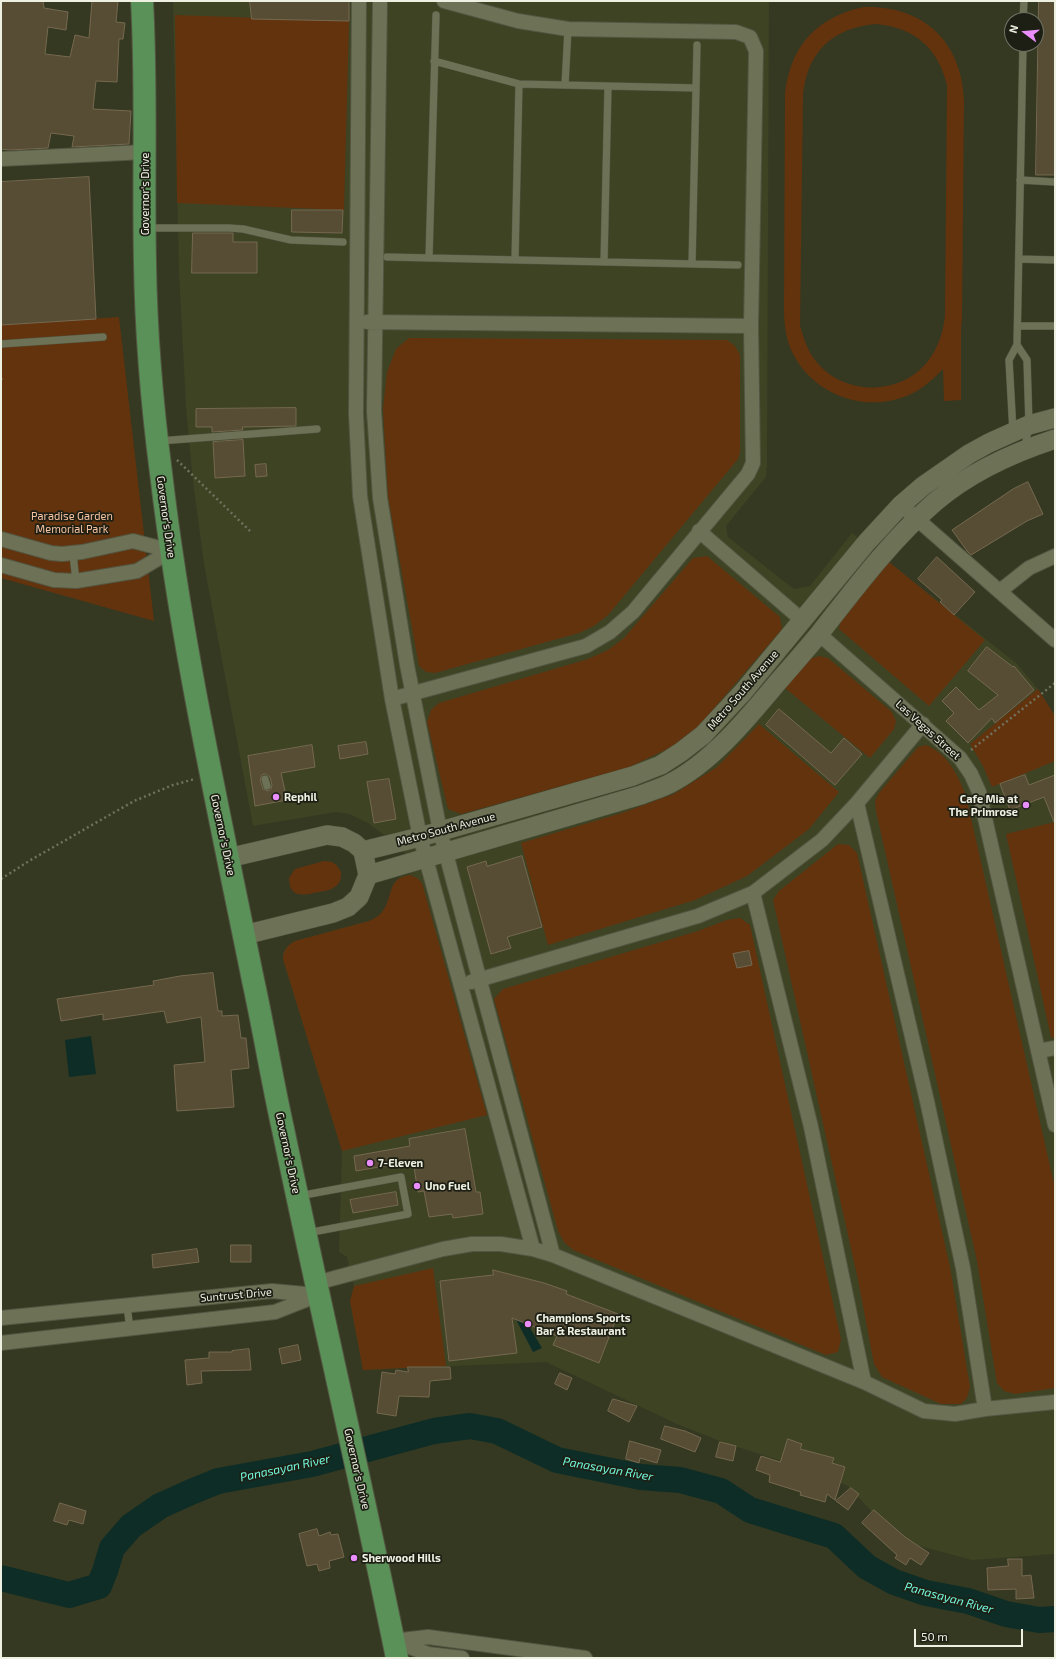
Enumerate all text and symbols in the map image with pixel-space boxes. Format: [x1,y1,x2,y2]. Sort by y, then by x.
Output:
north arrow [1004,12,1044,52]
text: N [1006,23,1020,34]
street label: Governor's Drive [138,153,152,235]
street label: Governor's Drive [154,475,178,559]
park label: Paradise Garden Memorial Park [31,509,113,535]
street label: Metro South Avenue [705,647,781,733]
street label: Las Vegas Street [893,697,963,763]
place label: Rephil [284,790,317,804]
marker: Rephil [271,792,281,802]
place label: Cafe Mia at The Primrose [949,792,1018,818]
street label: Governor's Drive [208,793,238,877]
marker: Cafe Mia at The Primrose [1021,800,1031,810]
street label: Metro South Avenue [395,810,497,848]
street label: Governor's Drive [273,1111,303,1195]
place label: 7-Eleven [378,1156,423,1170]
marker: 7-Eleven [365,1158,375,1168]
place label: Uno Fuel [425,1179,470,1193]
marker: Uno Fuel [412,1181,422,1191]
street label: Suntrust Drive [200,1285,272,1305]
place label: Champions Sports Bar & Restaurant [536,1311,631,1337]
marker: Champions Sports Bar & Restaurant [523,1319,533,1329]
street label: Governor's Drive [341,1427,373,1511]
water label: Panasayan River [239,1451,331,1485]
water label: Panasayan River [562,1454,654,1484]
place label: Sherwood Hills [362,1551,441,1565]
marker: Sherwood Hills [349,1553,359,1563]
water label: Panasayan River [903,1579,995,1617]
scale bar [916,1621,1025,1647]
text: 50 m [921,1629,948,1643]

